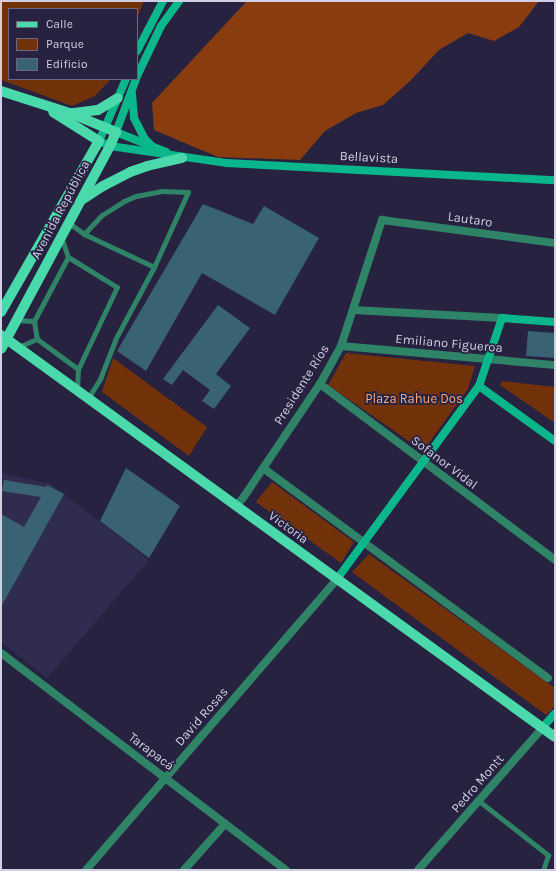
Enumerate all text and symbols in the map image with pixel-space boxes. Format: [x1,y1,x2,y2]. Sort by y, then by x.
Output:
legend [8,8,138,80]
text: Calle [46,17,73,31]
text: Parque [46,37,84,51]
text: Edificio [46,57,87,71]
street label: Bellavista [339,149,399,167]
street label: Avenida República [28,158,94,262]
street label: Lautaro [447,209,493,231]
street label: Emiliano Figueroa [395,332,503,356]
street label: Presidente Ríos [271,342,333,428]
park label: Plaza Rahue Dos [365,391,463,407]
street label: Sofanor Vidal [408,433,480,493]
street label: Victoria [265,508,311,548]
street label: David Rosas [172,684,232,750]
street label: Tarapacá [125,730,177,774]
street label: Pedro Montt [448,752,508,816]

